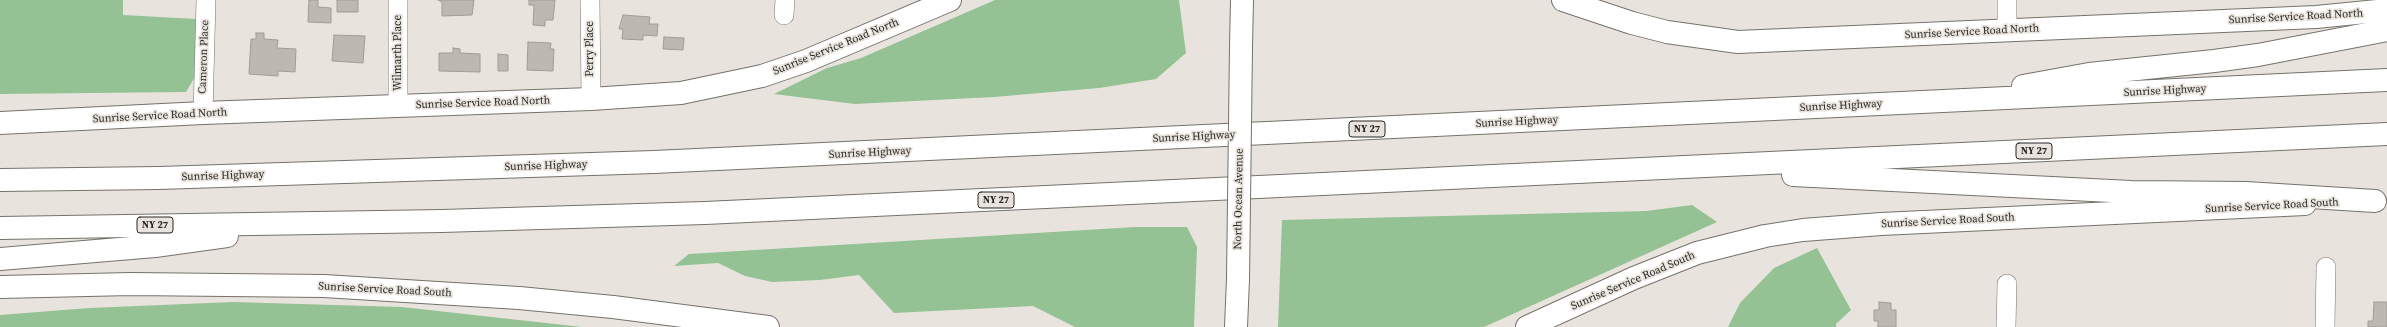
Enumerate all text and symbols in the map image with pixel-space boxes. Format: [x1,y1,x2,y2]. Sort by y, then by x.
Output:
street label: Sunrise Service Road North [2229,7,2363,27]
street label: Wilmarth Place [391,15,405,91]
street label: Sunrise Service Road North [771,16,901,78]
street label: Cameron Place [196,20,212,94]
street label: Perry Place [583,21,597,77]
street label: Sunrise Service Road North [1905,22,2039,42]
street label: Sunrise Highway [2123,82,2207,100]
street label: Sunrise Service Road North [416,94,550,112]
street label: Sunrise Highway [1799,97,1883,115]
street label: Sunrise Service Road North [93,106,227,126]
street label: Sunrise Highway [1475,113,1559,131]
road number: NY 27 [1349,121,1385,137]
street label: Sunrise Highway [1152,128,1236,146]
road number: NY 27 [2016,143,2052,159]
street label: Sunrise Highway [828,144,912,162]
street label: North Ocean Avenue [1232,148,1246,250]
street label: Sunrise Highway [504,158,588,174]
street label: Sunrise Highway [181,168,265,184]
road number: NY 27 [978,192,1014,208]
street label: Sunrise Service Road South [2205,196,2339,216]
street label: Sunrise Service Road South [1881,211,2015,231]
road number: NY 27 [137,217,173,233]
street label: Sunrise Service Road South [1569,249,1697,313]
street label: Sunrise Service Road South [318,280,452,300]

